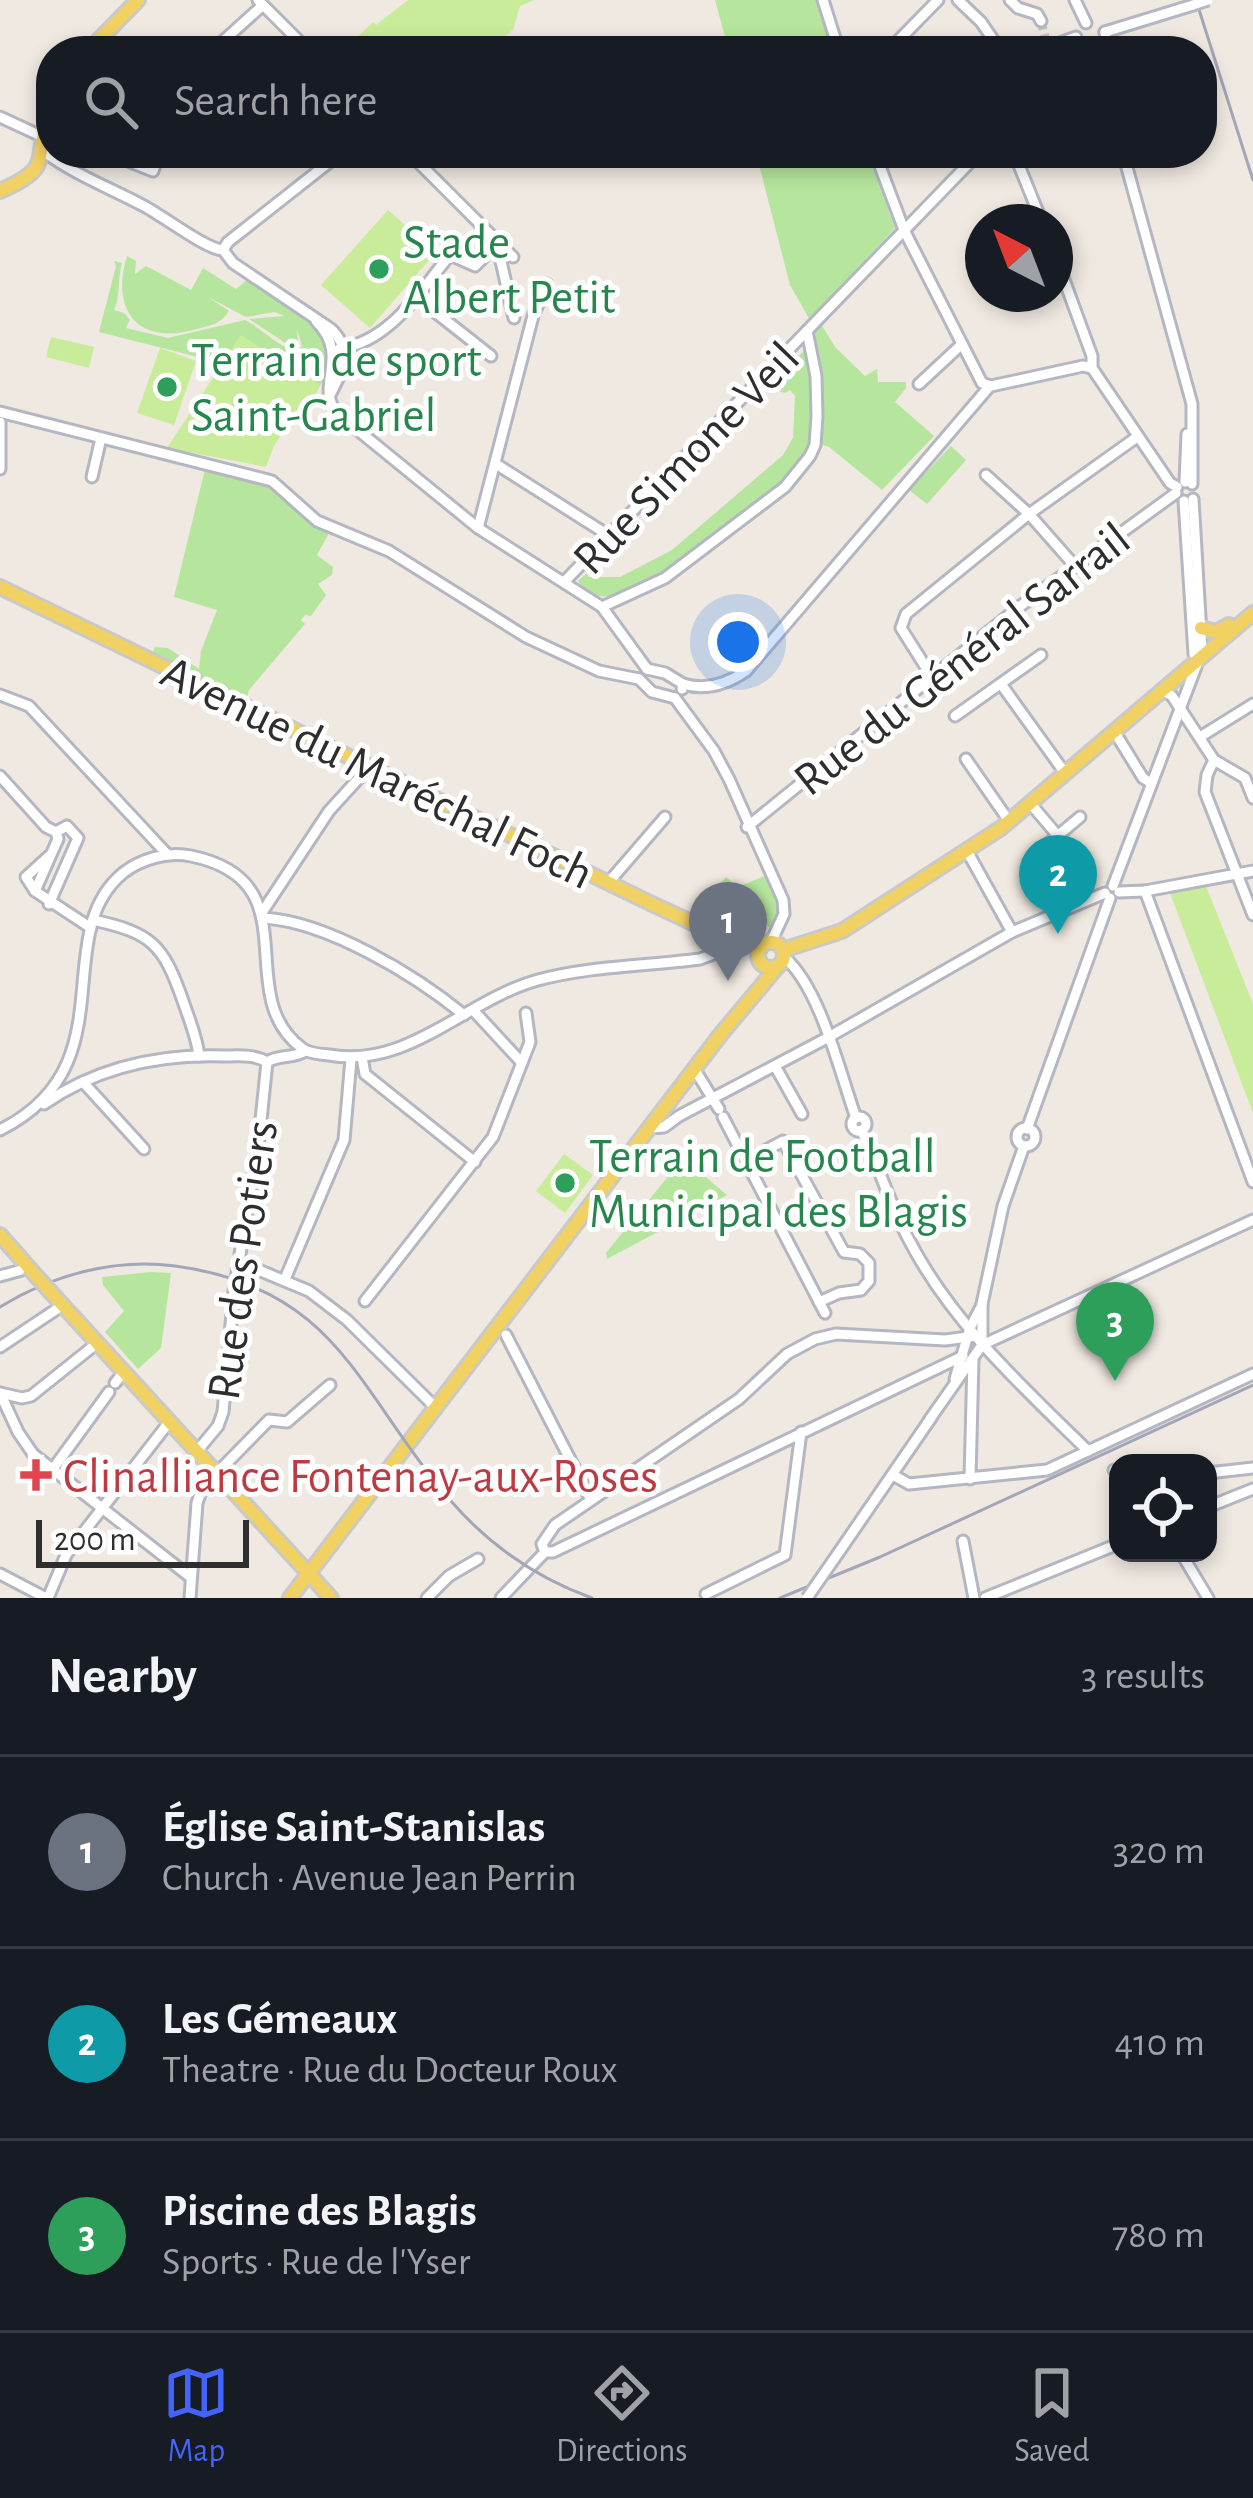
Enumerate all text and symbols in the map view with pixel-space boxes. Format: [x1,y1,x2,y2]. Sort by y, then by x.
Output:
search box [36,36,1217,168]
icon: search [78,69,144,135]
text: Search here [174,79,377,124]
north arrow [965,204,1073,312]
place label: Stade Albert Petit [403,220,615,323]
marker: Stade Albert Petit [366,256,392,282]
street label: Rue Simone Veil [565,334,809,584]
place label: Terrain de sport Saint-Gabriel [191,338,482,441]
marker: Terrain de sport Saint-Gabriel [154,374,180,400]
street label: Rue du Général Sarrail [786,515,1139,806]
your location [708,612,768,672]
street label: Avenue du Maréchal Foch [153,648,600,899]
pin: 2 [1019,835,1097,934]
pin: 1 [689,882,767,981]
street label: Rue des Potiers [201,1118,287,1403]
place label: Terrain de Football Municipal des Blagis [589,1134,968,1237]
marker: Terrain de Football Municipal des Blagis [552,1170,578,1196]
pin: 3 [1076,1282,1154,1381]
place label: Clinalliance Fontenay-aux-Roses [63,1454,658,1502]
map controls [1109,1454,1217,1562]
button: locate [1109,1454,1217,1562]
marker: Clinalliance Fontenay-aux-Roses [20,1459,52,1491]
scale bar [36,1514,249,1567]
text: 200 m [54,1524,136,1557]
text: Nearby [48,1651,197,1702]
text: 3 results [1081,1657,1205,1696]
text: Église Saint-Stanislas [162,1805,545,1850]
text: 1 [80,1832,94,1871]
text: 320 m [1113,1832,1205,1871]
text: Church · Avenue Jean Perrin [162,1859,577,1898]
text: Les Gémeaux [162,1997,397,2042]
text: 2 [78,2024,96,2063]
text: 410 m [1115,2024,1205,2063]
text: Theatre · Rue du Docteur Roux [162,2051,617,2090]
text: Piscine des Blagis [162,2189,477,2234]
text: 3 [79,2216,95,2255]
text: 780 m [1112,2216,1205,2255]
text: Sports · Rue de l'Yser [162,2243,470,2282]
tab: Map [163,2360,229,2472]
tab: Directions [556,2360,687,2472]
tab: Saved [1014,2360,1090,2472]

